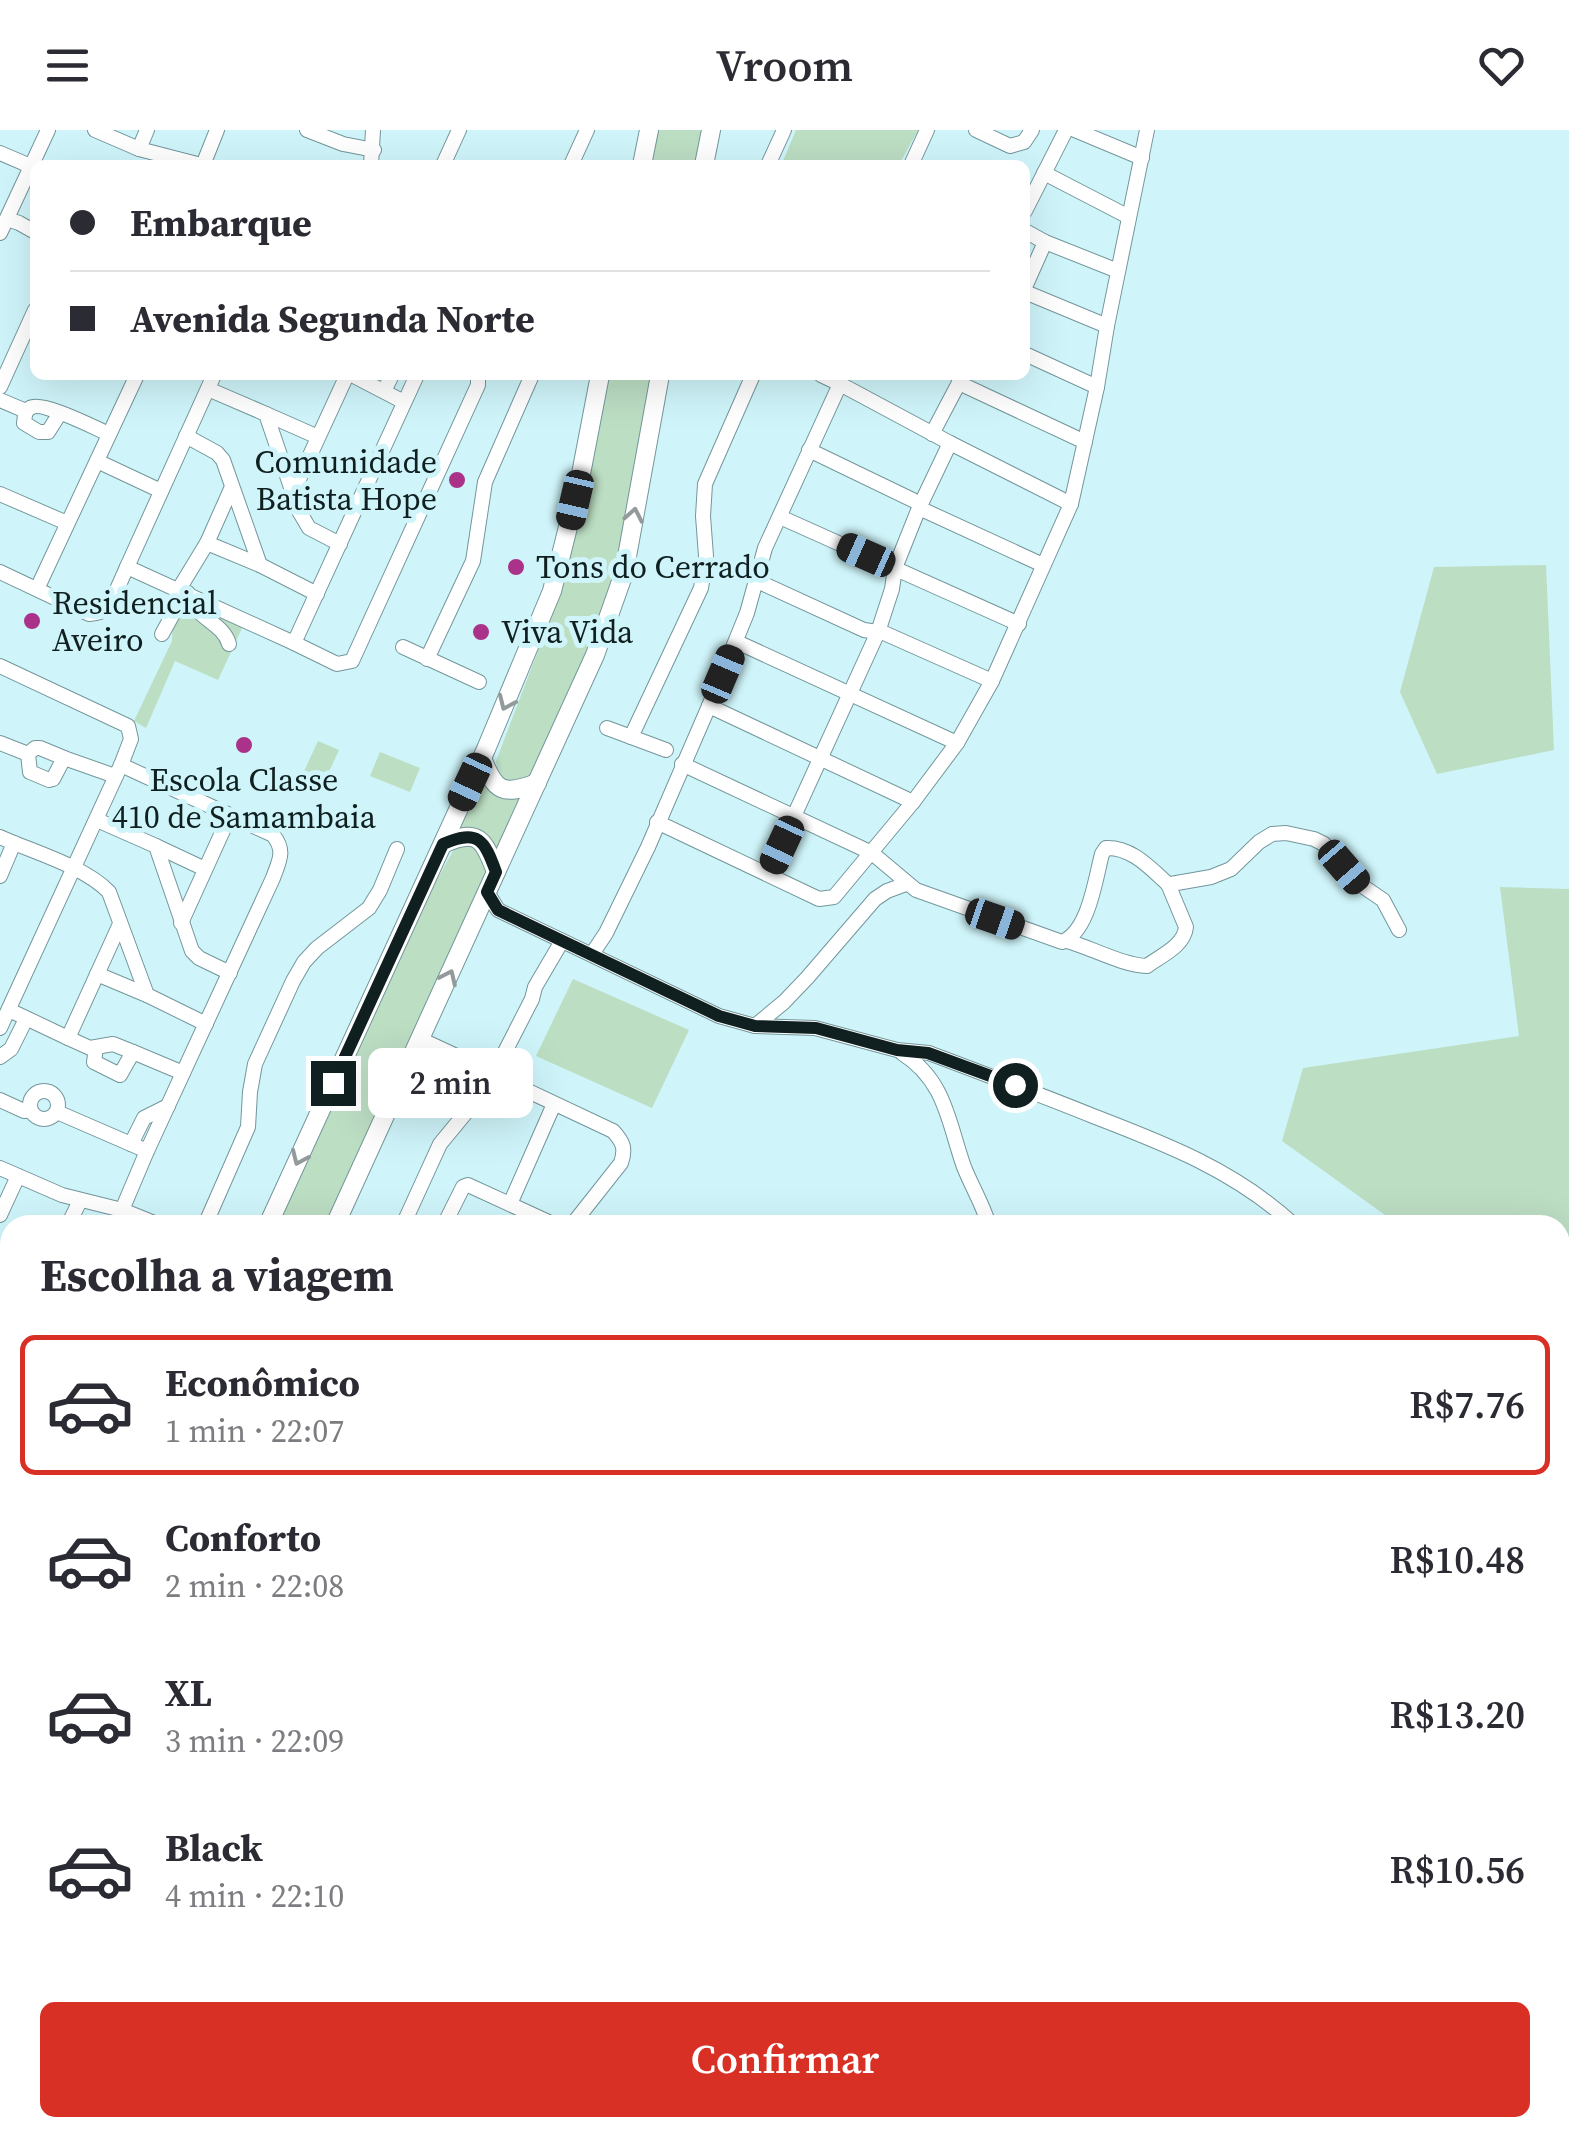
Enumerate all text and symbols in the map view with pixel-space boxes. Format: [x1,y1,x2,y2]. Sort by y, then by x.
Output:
text: Vroom [716,34,853,96]
icon: menu [40,38,95,93]
icon: heart [1474,38,1529,93]
text: Embarque [130,197,312,249]
text: Avenida Segunda Norte [130,293,535,345]
place label: Comunidade Batista Hope [254,440,437,521]
car [554,467,596,533]
marker: Comunidade Batista Hope [446,469,468,491]
one-way arrow [623,506,644,523]
car [832,529,900,581]
place label: Tons do Cerrado [536,545,770,589]
marker: Tons do Cerrado [505,556,527,578]
place label: Residencial Aveiro [52,581,217,662]
marker: Residencial Aveiro [21,610,43,632]
place label: Viva Vida [501,610,634,654]
marker: Viva Vida [470,621,492,643]
car [697,641,749,707]
one-way arrow [498,693,518,711]
marker: Escola Classe 410 de Samambaia [233,734,255,756]
car [444,748,496,816]
place label: Escola Classe 410 de Samambaia [112,758,377,839]
car [756,811,808,879]
car [1313,835,1375,899]
car [962,895,1028,943]
one-way arrow [436,969,456,987]
callout: 2 min [368,1048,533,1118]
route end [311,1061,356,1106]
text: 2 min [409,1061,492,1105]
route start [993,1063,1038,1108]
one-way arrow [291,1148,311,1166]
text: Escolha a viagem [40,1244,394,1306]
text: Econômico [165,1357,360,1409]
icon: car [45,1360,135,1450]
text: R$7.76 [1409,1379,1525,1431]
text: 1 min · 22:07 [165,1409,344,1453]
text: Conforto [165,1512,321,1564]
icon: car [45,1515,135,1605]
text: R$10.48 [1389,1534,1525,1586]
text: 2 min · 22:08 [165,1564,344,1608]
text: XL [165,1667,212,1719]
icon: car [45,1670,135,1760]
text: R$13.20 [1389,1689,1525,1741]
text: 3 min · 22:09 [165,1719,344,1763]
text: Black [165,1822,263,1874]
icon: car [45,1825,135,1915]
text: R$10.56 [1389,1844,1525,1896]
text: 4 min · 22:10 [165,1874,344,1918]
button: Confirmar [40,2002,1530,2117]

